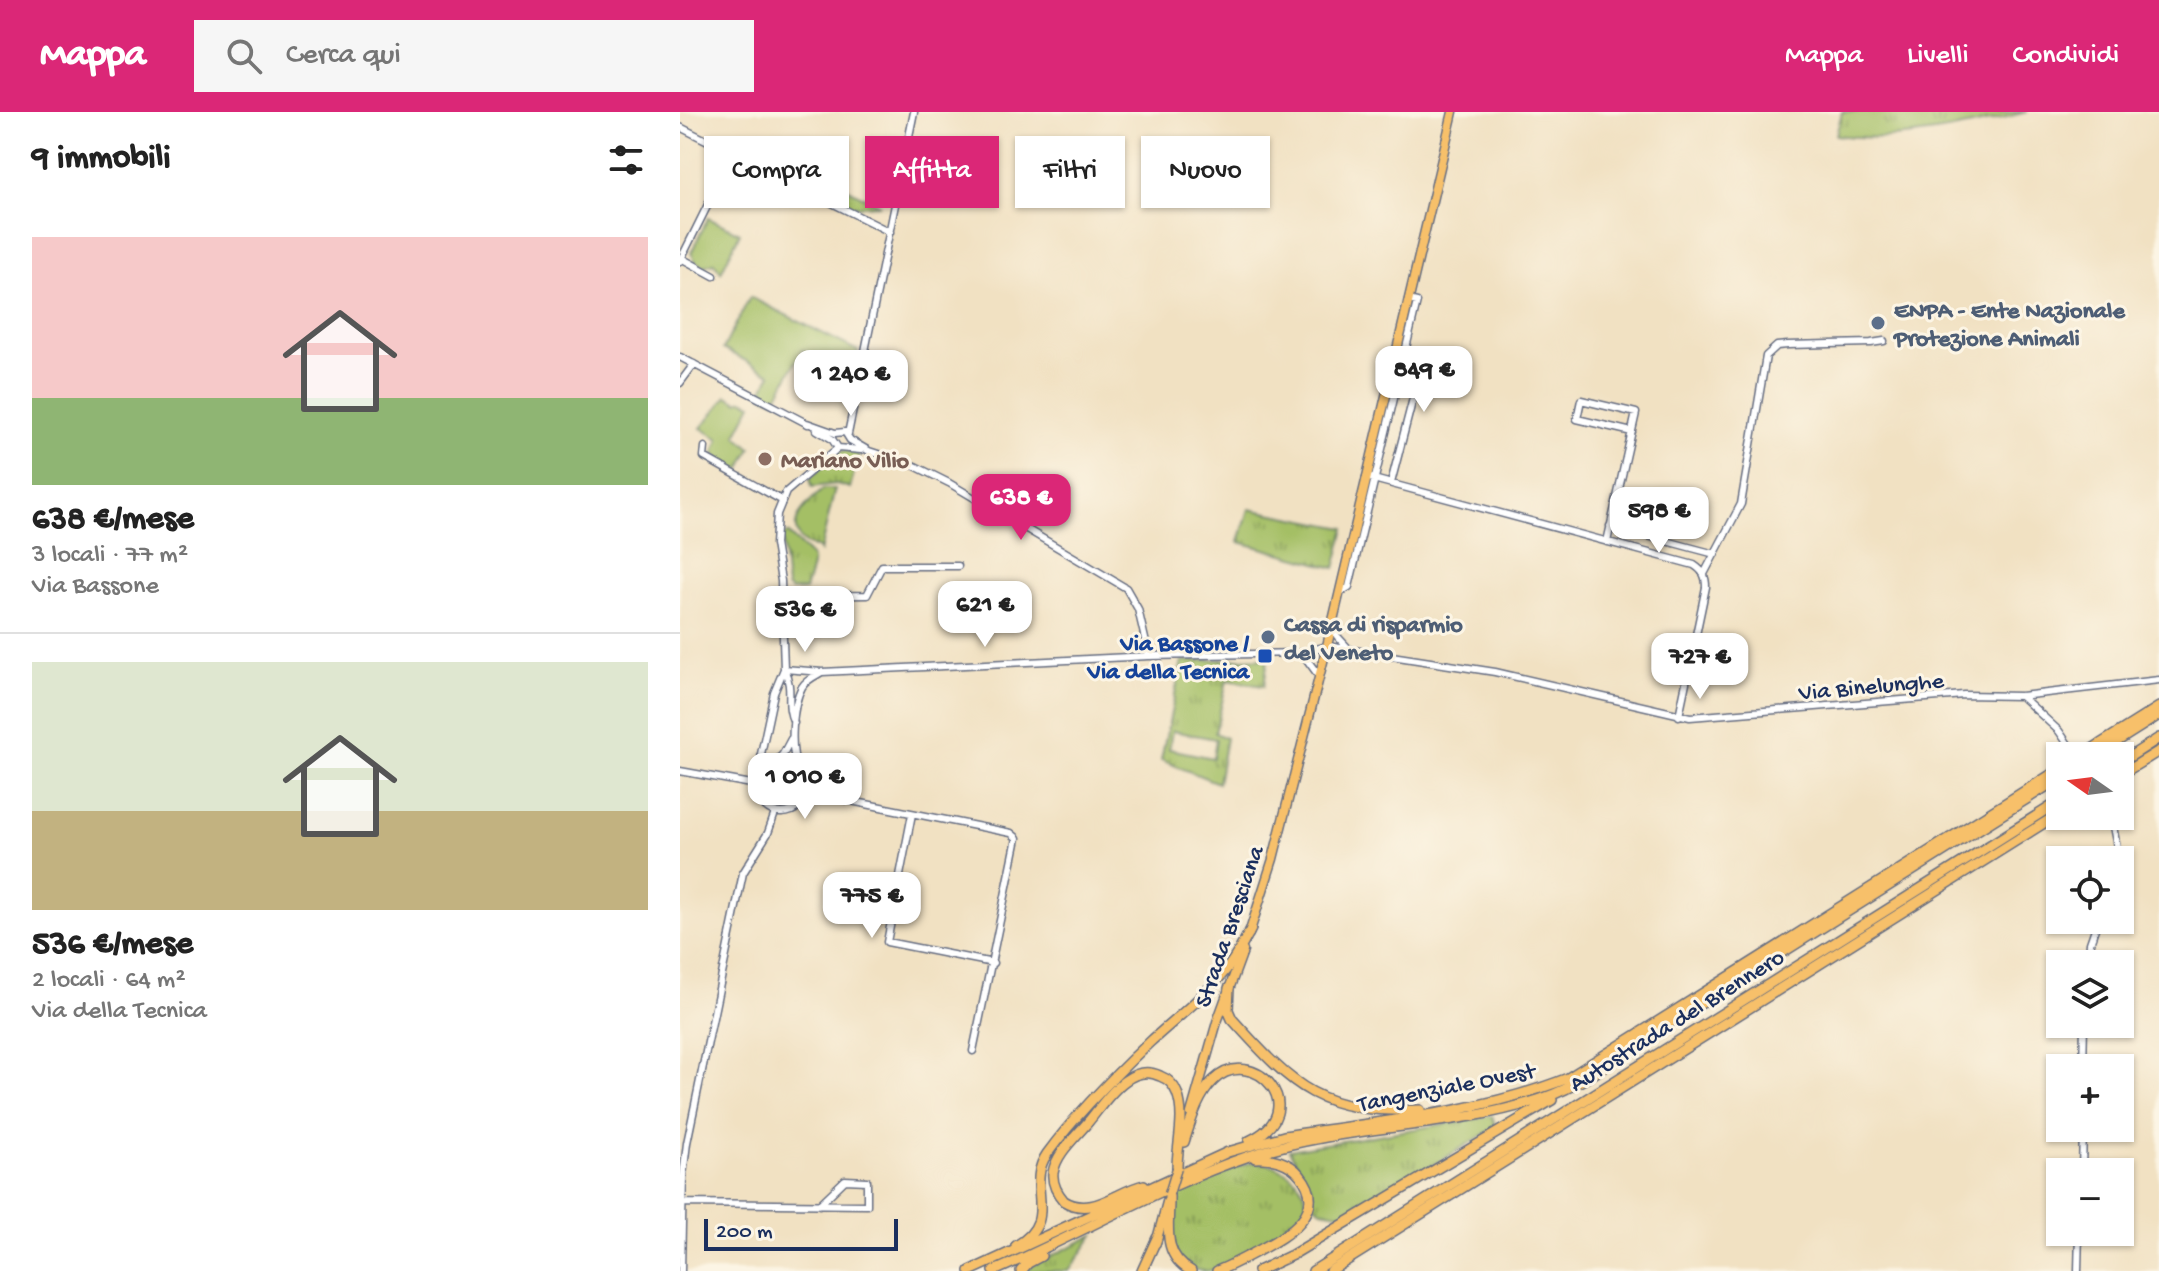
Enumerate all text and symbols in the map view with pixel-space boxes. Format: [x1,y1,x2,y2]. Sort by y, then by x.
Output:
search box [194,20,754,92]
text: Mappa [40,34,146,78]
icon: search [222,34,266,78]
text: Cerca qui [286,39,401,74]
text: Mappa [1785,40,1863,73]
text: Livelli [1907,40,1969,73]
text: Condividi [2013,40,2119,73]
chip: Compra [704,136,849,208]
chip: Affitta [865,136,999,208]
chip: Filtri [1015,136,1125,208]
chip: Nuovo [1141,136,1270,208]
icon: filters [604,138,648,182]
text: 9 immobili [32,140,171,180]
icon: home [268,289,412,433]
place label: ENPA - Ente Nazionale Protezione Animali [1892,298,2126,355]
marker: ENPA - Ente Nazionale Protezione Animali [1869,314,1887,332]
pin: 849 € [1368,346,1480,414]
pin: 1 240 € [777,350,925,418]
text: 849 € [1393,356,1455,387]
text: 1 240 € [812,360,890,391]
place label: Mariano Vilio [781,448,910,477]
marker: Mariano Vilio [756,450,774,468]
pin: 638 € [965,474,1077,542]
text: 638 € [990,484,1052,515]
pin: 598 € [1603,487,1715,555]
text: 598 € [1628,497,1690,528]
text: 638 €/mese [32,501,194,541]
text: 3 locali · 77 m² [32,541,188,572]
text: Via Bassone [32,572,159,603]
pin: 621 € [929,581,1041,649]
pin: 536 € [749,586,861,654]
text: 621 € [956,591,1014,622]
text: 536 € [774,596,836,627]
place label: Cassa di risparmio del Veneto [1284,612,1463,669]
marker: Cassa di risparmio del Veneto [1259,628,1277,646]
place label: Via Bassone / Via della Tecnica [1087,631,1251,688]
pin: 727 € [1644,633,1756,701]
text: 727 € [1669,643,1731,674]
marker: Via Bassone / Via della Tecnica [1256,647,1274,665]
street label: Via Binelunghe [1796,668,1946,709]
icon: home [268,714,412,858]
north arrow [2046,742,2134,830]
map controls [2046,742,2134,1246]
pin: 1 010 € [731,753,879,821]
text: 1 010 € [766,763,844,794]
street label: Strada Bresciana [1190,842,1273,1012]
button: locate [2046,846,2134,934]
pin: 775 € [816,872,928,940]
text: 775 € [841,882,903,913]
text: 536 €/mese [32,926,193,966]
street label: Autostrada del Brennero [1565,944,1791,1100]
button: layers [2046,950,2134,1038]
text: 2 locali · 64 m² [32,966,186,997]
text: Via della Tecnica [32,997,207,1028]
button: + [2046,1054,2134,1142]
street label: Tangenziale Ovest [1354,1058,1540,1121]
button: − [2046,1158,2134,1246]
scale bar [704,1215,898,1251]
text: 200 m [716,1220,773,1246]

